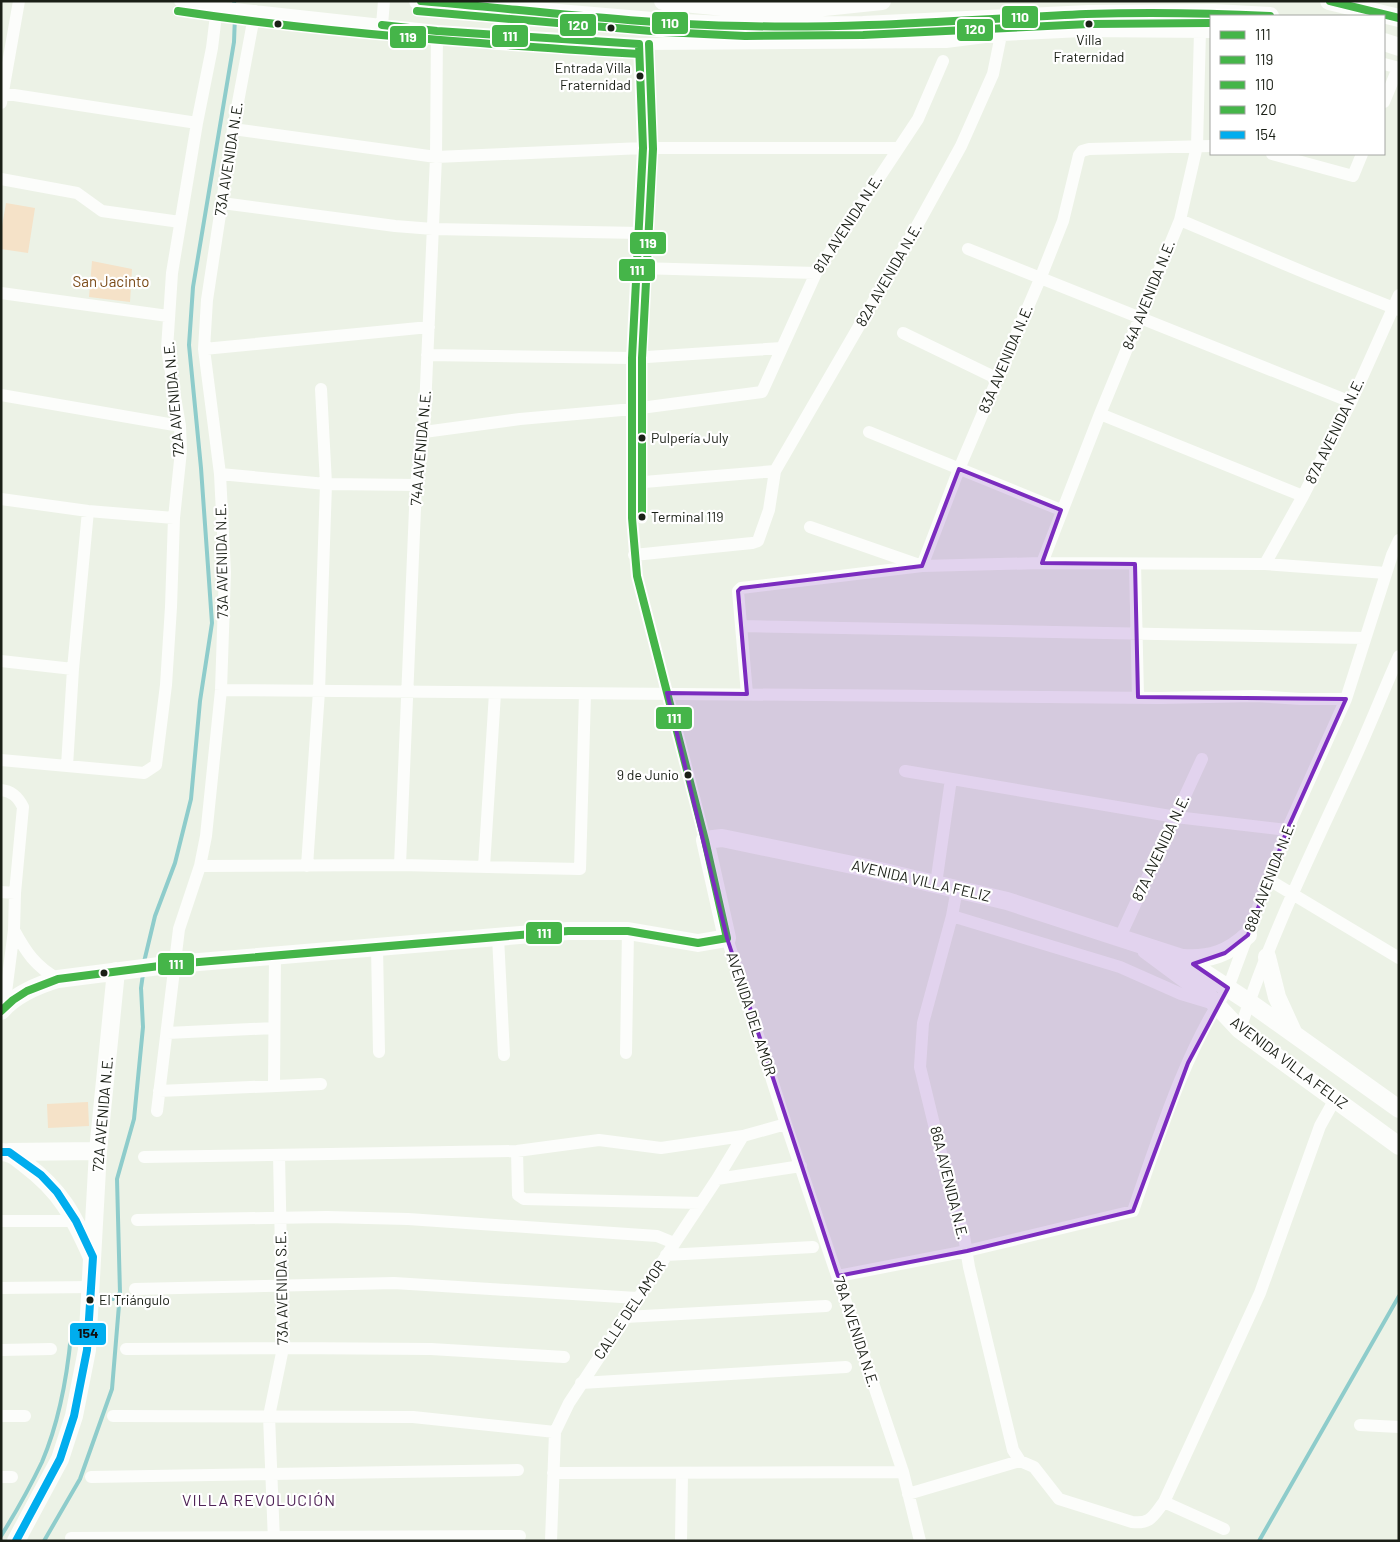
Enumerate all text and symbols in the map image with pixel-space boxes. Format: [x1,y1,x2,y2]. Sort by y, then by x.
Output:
line badge: 110 [1001,5,1039,29]
text: 110 [1011,8,1029,25]
line badge: 110 [651,11,689,35]
line badge: 120 [559,13,597,37]
text: 110 [661,14,679,31]
legend [1210,15,1385,155]
text: 120 [568,16,588,33]
line badge: 120 [956,18,994,42]
unlabelled marker [273,19,283,29]
marker: Villa Fraternidad [1084,19,1094,29]
text: 120 [965,20,985,37]
unlabelled marker [606,23,616,33]
line badge: 111 [491,24,529,48]
line badge: 119 [389,25,427,49]
text: 111 [1255,25,1271,43]
text: 111 [502,27,518,44]
text: 119 [399,28,417,45]
place label: Villa Fraternidad [1054,31,1124,65]
text: 119 [1255,50,1273,68]
place label: Entrada Villa Fraternidad [555,59,631,93]
marker: Entrada Villa Fraternidad [635,71,645,81]
text: 110 [1255,75,1274,93]
street label: 73A AVENIDA N.E. [210,100,246,217]
text: 120 [1255,100,1277,118]
text: 154 [1255,125,1276,143]
street label: 81A AVENIDA N.E. [809,171,886,276]
street label: 82A AVENIDA N.E. [851,219,925,330]
line badge: 119 [629,231,667,255]
text: 119 [639,234,657,251]
street label: 84A AVENIDA N.E. [1118,237,1178,352]
line badge: 111 [618,258,656,282]
text: 111 [629,261,645,278]
park label: San Jacinto [73,272,149,290]
street label: 83A AVENIDA N.E. [974,302,1036,416]
street label: 72A AVENIDA N.E. [159,341,187,458]
street label: 87A AVENIDA N.E. [1301,375,1368,487]
street label: 74A AVENIDA N.E. [406,389,434,507]
place label: Pulpería July [651,429,729,446]
marker: Pulpería July [637,433,647,443]
street label: 73A AVENIDA N.E. [211,503,231,619]
place label: Terminal 119 [651,508,724,525]
marker: Terminal 119 [637,512,647,522]
line badge: 111 [655,706,693,730]
text: 111 [666,709,682,726]
place label: 9 de Junio [617,766,679,783]
marker: 9 de Junio [683,770,693,780]
street label: 87A AVENIDA N.E. [1127,791,1193,904]
street label: 88A AVENIDA N.E. [1240,819,1298,934]
street label: AVENIDA VILLA FELIZ [850,855,992,905]
line badge: 111 [525,921,563,945]
text: 111 [536,924,552,941]
street label: AVENIDA DEL AMOR [723,949,780,1078]
line badge: 111 [157,952,195,976]
text: 111 [168,955,184,972]
unlabelled marker [99,968,109,978]
street label: AVENIDA VILLA FELIZ [1228,1012,1352,1112]
street label: 72A AVENIDA N.E. [88,1055,116,1172]
street label: 86A AVENIDA N.E. [927,1124,973,1241]
street label: 73A AVENIDA S.E. [271,1231,291,1345]
street label: CALLE DEL AMOR [589,1257,669,1362]
street label: 78A AVENIDA N.E. [831,1274,883,1389]
place label: El Triángulo [99,1291,170,1308]
marker: El Triángulo [85,1295,95,1305]
line badge: 154 [69,1322,107,1346]
text: 154 [78,1324,98,1341]
district label: VILLA REVOLUCIÓN [182,1490,336,1509]

